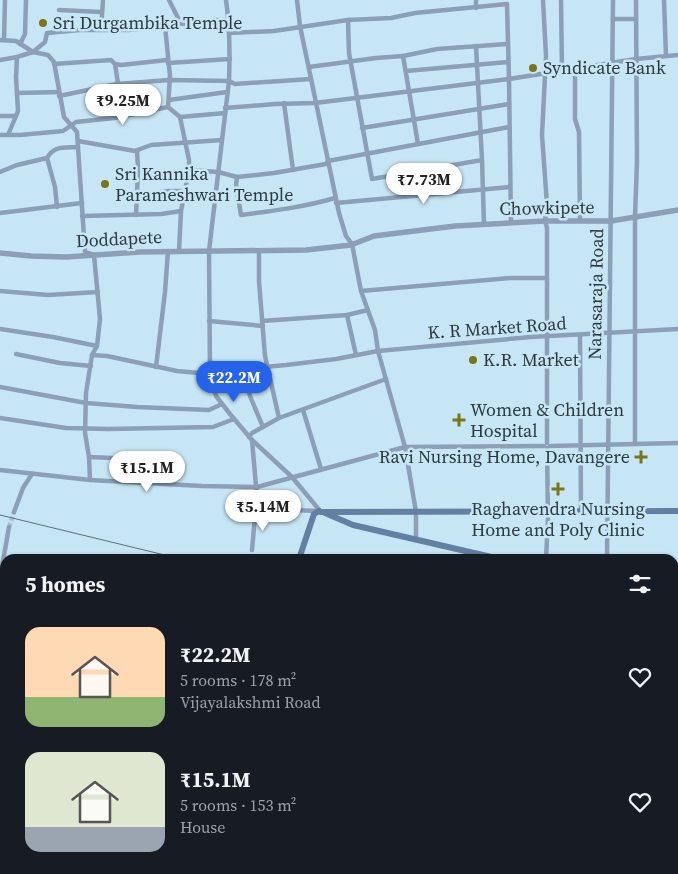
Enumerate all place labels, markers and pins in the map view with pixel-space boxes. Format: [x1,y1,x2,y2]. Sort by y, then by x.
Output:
place label: Sri Durgambika Temple [53,10,243,35]
marker: Sri Durgambika Temple [37,17,49,29]
place label: Syndicate Bank [543,55,666,80]
marker: Syndicate Bank [527,62,539,74]
pin: ₹9.25M [82,84,164,126]
place label: Sri Kannika Parameshwari Temple [115,161,293,207]
pin: ₹7.73M [383,162,465,205]
marker: Sri Kannika Parameshwari Temple [99,178,111,190]
place label: K.R. Market [483,347,579,372]
marker: K.R. Market [467,354,479,366]
pin: ₹22.2M [193,360,275,403]
place label: Women & Children Hospital [470,397,624,443]
marker: Women & Children Hospital [452,413,466,427]
place label: Ravi Nursing Home, Davangere [379,444,630,469]
pin: ₹15.1M [106,450,188,493]
marker: Ravi Nursing Home, Davangere [634,450,648,464]
marker: Raghavendra Nursing Home and Poly Clinic [551,482,565,496]
pin: ₹5.14M [222,490,304,532]
place label: Raghavendra Nursing Home and Poly Clinic [471,496,645,542]

